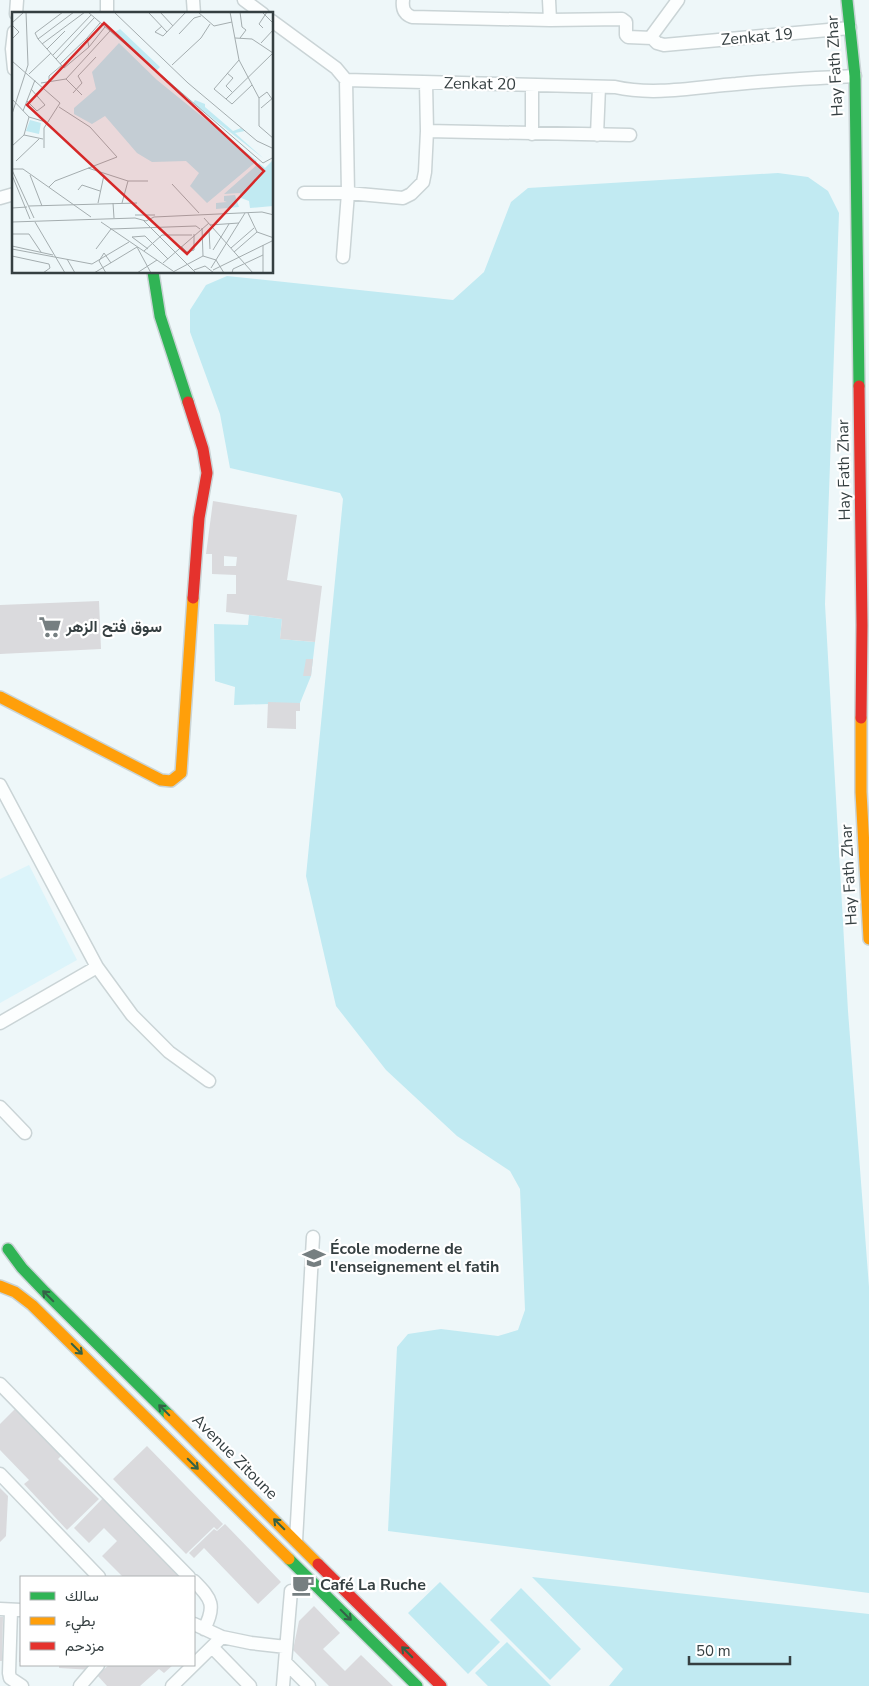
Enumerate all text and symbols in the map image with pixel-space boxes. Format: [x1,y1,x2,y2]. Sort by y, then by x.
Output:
inset map [12,12,274,274]
street label: Hay Fath Zhar [821,15,849,117]
street label: Zenkat 19 [720,23,794,51]
street label: Zenkat 20 [444,72,516,96]
street label: Hay Fath Zhar [832,419,856,521]
supermarket icon: سوق فتح الزهر [37,614,63,640]
place label: سوق فتح الزهر [65,616,162,638]
street label: Hay Fath Zhar [835,824,863,926]
place label: École moderne de l'enseignement el fatih [330,1238,499,1278]
school or university icon: École moderne de l'enseignement el fatih [301,1245,327,1271]
one-way arrow [42,1289,54,1302]
one-way arrow [71,1343,83,1355]
one-way arrow [158,1404,170,1416]
street label: Avenue Zitoune [187,1409,283,1505]
one-way arrow [187,1458,199,1470]
one-way arrow [273,1518,285,1530]
cafe icon: Café La Ruche [290,1572,316,1598]
place label: Café La Ruche [320,1574,426,1596]
legend [20,1576,195,1666]
text: سالك [65,1586,99,1606]
one-way arrow [339,1609,352,1621]
text: بطيء [65,1611,95,1634]
scale bar [689,1634,790,1666]
text: مزدحم [65,1636,104,1656]
text: 50 m [696,1641,731,1661]
one-way arrow [401,1646,413,1658]

